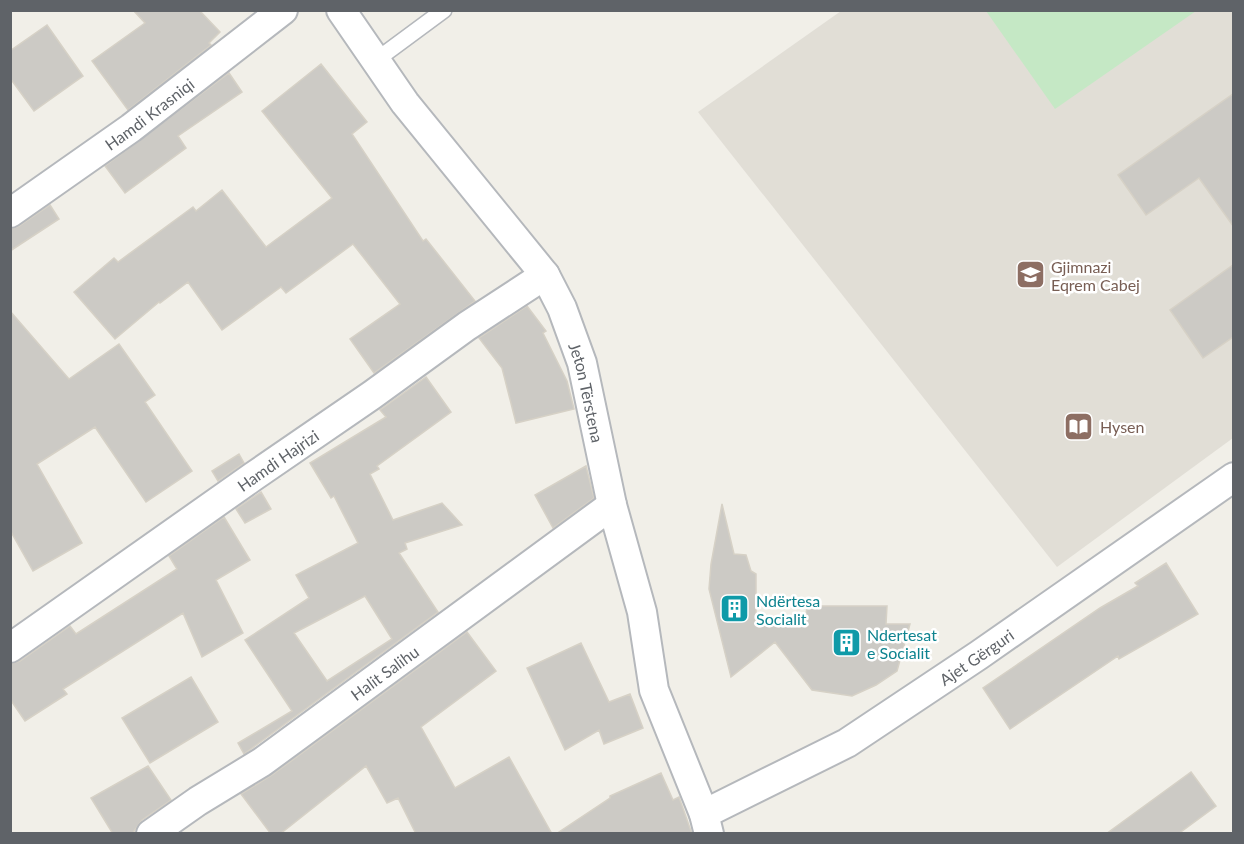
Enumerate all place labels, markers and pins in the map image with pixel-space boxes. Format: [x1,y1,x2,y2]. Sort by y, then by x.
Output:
place label: Gjimnazi Eqrem Cabej [1051,257,1140,294]
school or university icon: Gjimnazi Eqrem Cabej [1014,259,1046,291]
library icon: Hysen [1063,410,1095,442]
place label: Hysen [1100,417,1144,436]
place label: Ndërtesa Socialit [756,591,820,628]
building icon: Ndërtesa Socialit [719,593,751,625]
place label: Ndertesat e Socialit [867,625,937,662]
building icon: Ndertesat e Socialit [830,627,862,659]

